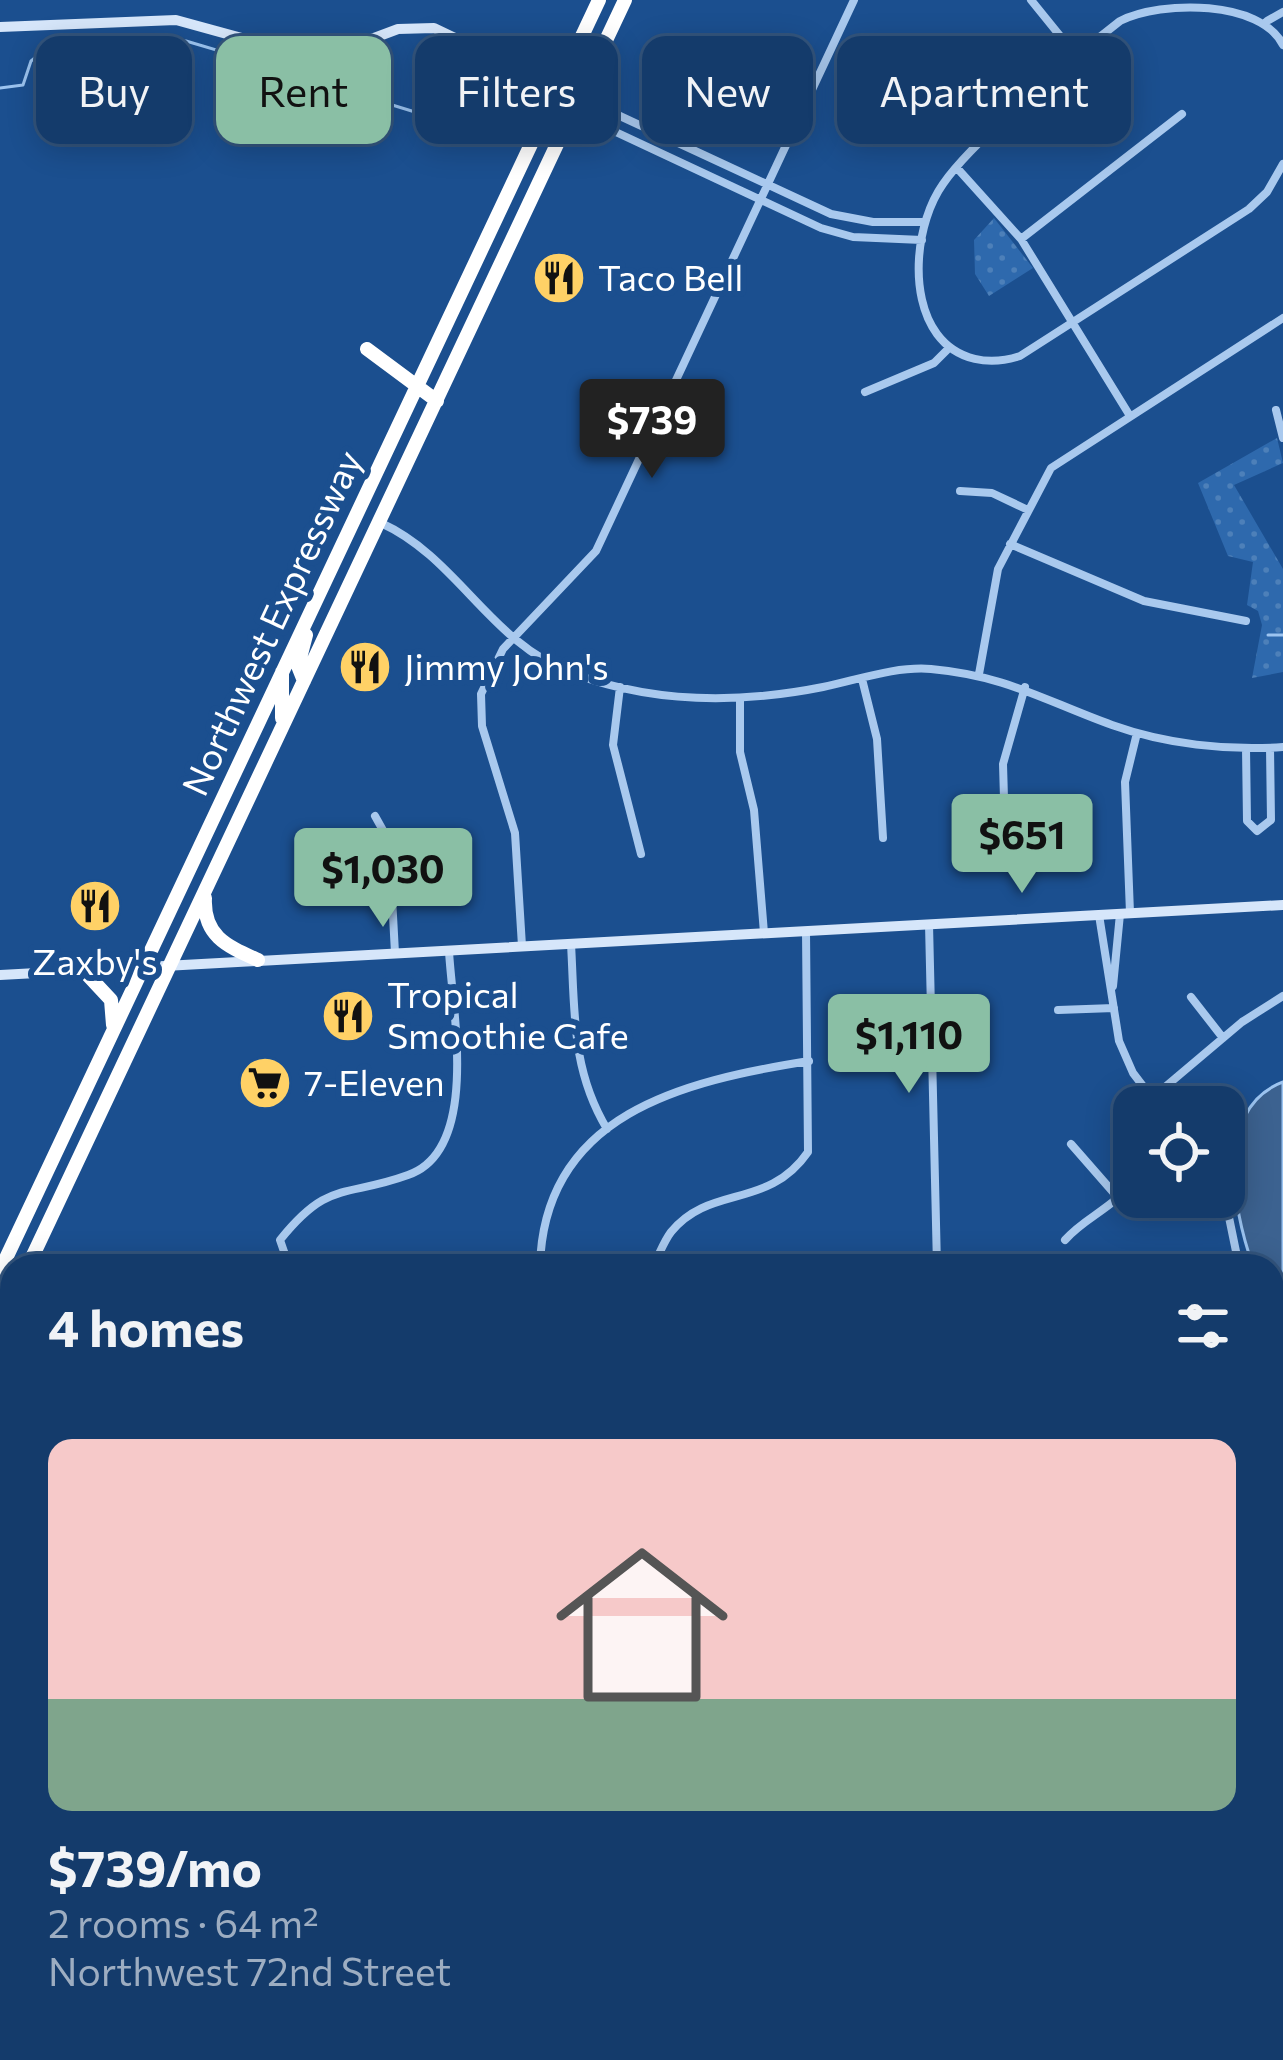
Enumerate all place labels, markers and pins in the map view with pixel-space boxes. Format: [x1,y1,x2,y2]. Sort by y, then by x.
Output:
restaurant icon: Taco Bell [531,250,587,306]
place label: Taco Bell [598,254,744,298]
pin: $739 [581,379,723,481]
restaurant icon: Jimmy John's [337,639,393,695]
place label: Jimmy John's [404,643,609,687]
pin: $651 [951,794,1093,896]
pin: $1,030 [285,828,481,930]
restaurant icon: Zaxby's [67,878,123,934]
place label: Zaxby's [32,938,158,982]
place label: Tropical Smoothie Cafe [387,971,629,1056]
restaurant icon: Tropical Smoothie Cafe [320,988,376,1044]
pin: $1,110 [811,994,1007,1096]
supermarket icon: 7-Eleven [237,1055,293,1111]
place label: 7-Eleven [304,1059,445,1103]

